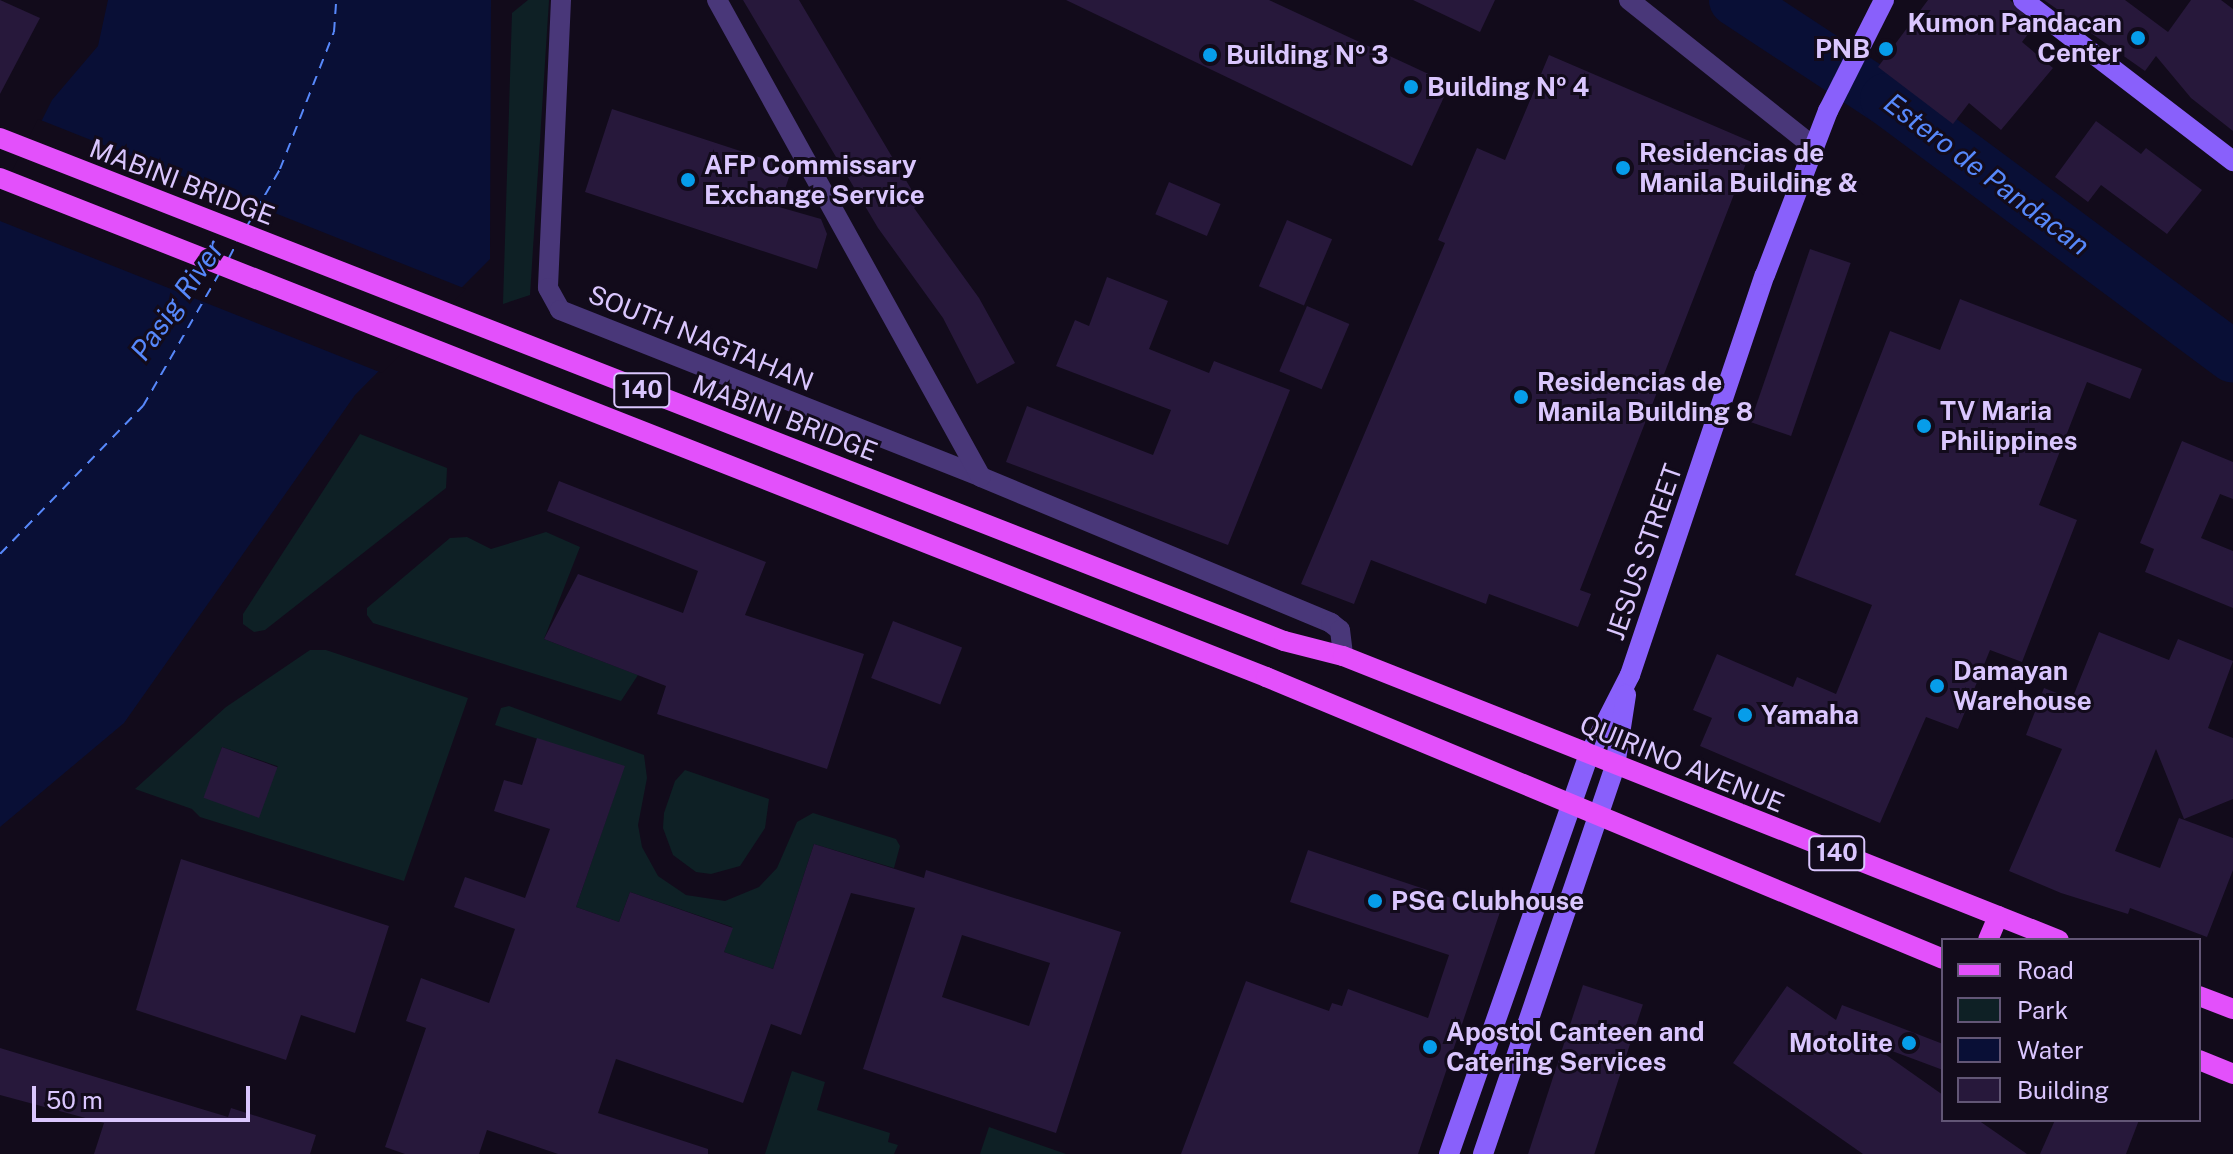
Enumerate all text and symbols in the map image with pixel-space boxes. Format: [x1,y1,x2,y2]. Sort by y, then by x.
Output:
place label: Kumon Pandacan Center [1908,7,2122,68]
marker: Kumon Pandacan Center [2129,29,2147,47]
place label: PNB [1815,33,1870,65]
place label: Building № 3 [1226,39,1389,71]
marker: PNB [1877,40,1895,58]
marker: Building № 3 [1201,46,1219,64]
place label: Building № 4 [1427,71,1589,103]
marker: Building № 4 [1402,78,1420,96]
water label: Estero de Pandacan [1877,86,2097,262]
street label: MABINI BRIDGE [85,132,279,232]
place label: Residencias de Manila Building & [1639,137,1858,198]
place label: AFP Commissary Exchange Service [704,149,925,210]
marker: Residencias de Manila Building & [1614,159,1632,177]
marker: AFP Commissary Exchange Service [679,171,697,189]
water label: Pasig River [123,233,231,367]
street label: SOUTH NAGTAHAN [584,279,818,397]
place label: Residencias de Manila Building 8 [1537,366,1753,428]
street label: MABINI BRIDGE [688,368,882,468]
road number: 140 [612,370,672,410]
marker: Residencias de Manila Building 8 [1512,388,1530,406]
place label: TV Maria Philippines [1940,395,2077,456]
marker: TV Maria Philippines [1915,417,1933,435]
street label: JESUS STREET [1599,460,1689,644]
place label: Damayan Warehouse [1953,655,2092,716]
marker: Damayan Warehouse [1928,677,1946,695]
place label: Yamaha [1761,699,1859,731]
marker: Yamaha [1736,706,1754,724]
street label: QUIRINO AVENUE [1575,709,1789,819]
road number: 140 [1807,833,1867,873]
place label: PSG Clubhouse [1391,885,1584,917]
marker: PSG Clubhouse [1366,892,1384,910]
legend [1941,938,2201,1122]
text: Road [2017,956,2074,984]
text: Park [2017,996,2068,1024]
place label: Apostol Canteen and Catering Services [1446,1016,1705,1078]
place label: Motolite [1789,1027,1893,1059]
marker: Motolite [1900,1034,1918,1052]
text: Water [2017,1036,2084,1064]
marker: Apostol Canteen and Catering Services [1421,1038,1439,1056]
scale bar [36,1070,254,1120]
text: Building [2017,1076,2109,1104]
text: 50 m [46,1086,103,1114]

